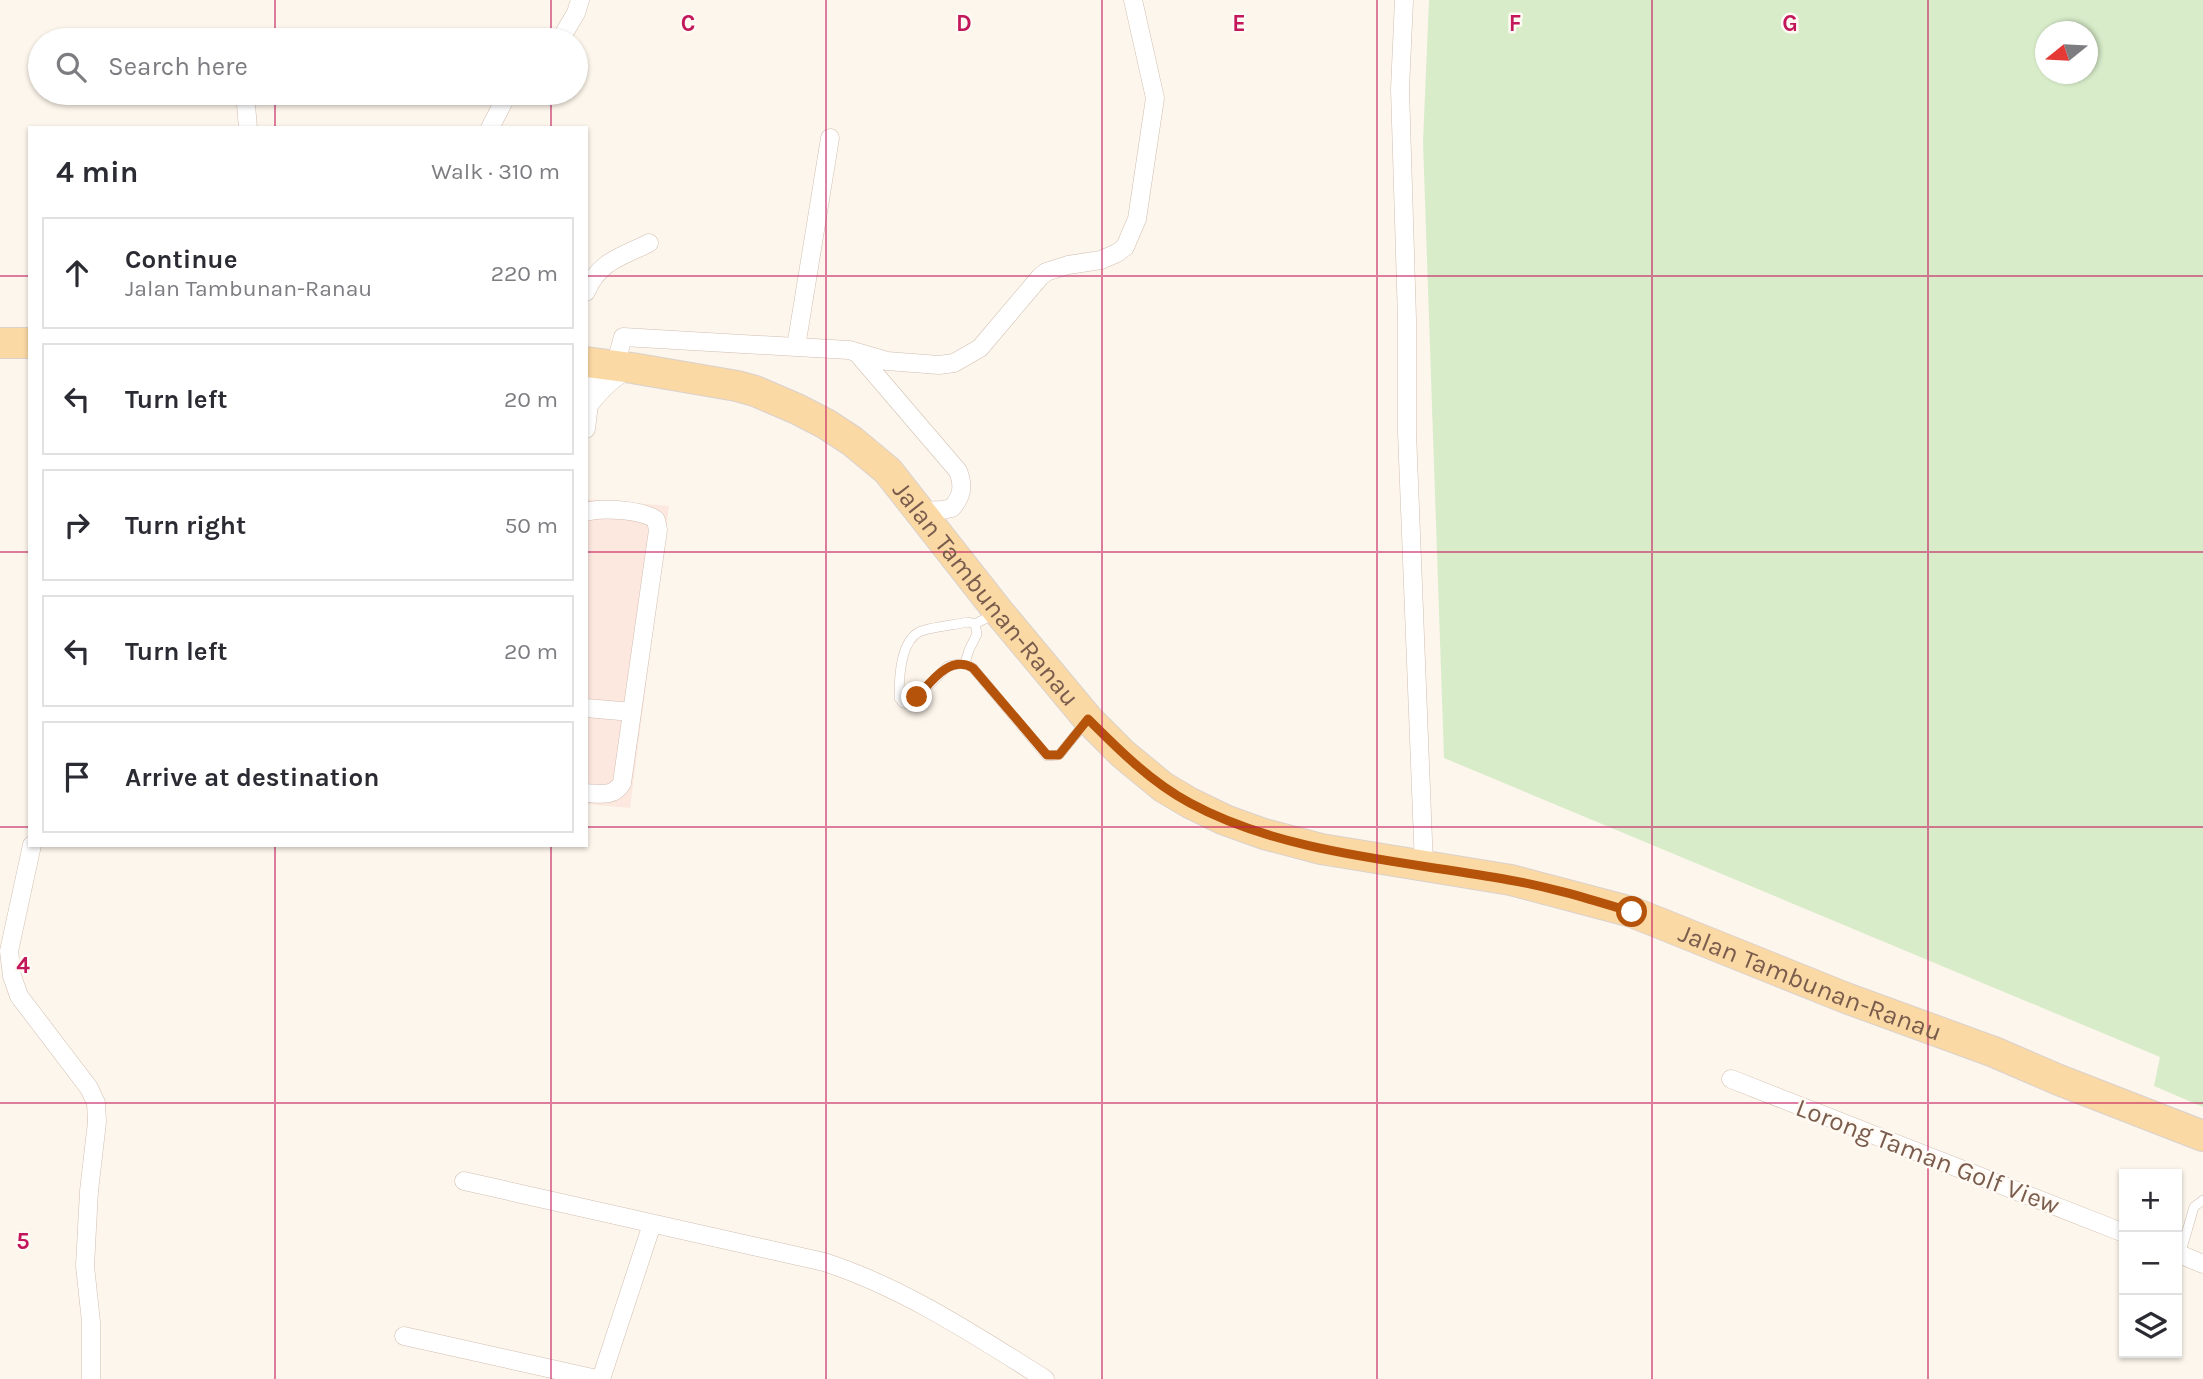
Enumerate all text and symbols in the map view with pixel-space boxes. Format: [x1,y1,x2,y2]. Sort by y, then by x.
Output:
text: C [681,10,695,37]
text: D [956,10,972,37]
text: E [1232,10,1246,37]
text: F [1509,10,1521,37]
text: G [1782,10,1798,37]
north arrow [2035,21,2098,84]
search box [28,28,588,105]
icon: search [52,48,90,86]
text: Search here [108,51,248,82]
text: 4 min [56,154,138,190]
text: Walk · 310 m [431,158,560,185]
text: Continue [125,244,237,275]
icon: ahead [58,254,96,292]
text: 220 m [491,260,558,287]
text: Jalan Tambunan-Ranau [125,275,372,302]
icon: left [58,380,96,418]
text: Turn left [125,384,227,415]
text: 20 m [504,386,558,413]
street label: Jalan Tambunan-Ranau [886,475,1086,713]
icon: right [58,506,96,544]
text: Turn right [125,510,246,541]
text: 50 m [504,512,558,539]
icon: left [58,632,96,670]
text: Turn left [125,636,227,667]
text: 20 m [504,638,558,665]
route end [901,681,932,712]
icon: arrive [58,758,96,796]
text: Arrive at destination [125,762,379,793]
route start [1616,896,1647,927]
street label: Jalan Tambunan-Ranau [1674,917,1946,1048]
text: 4 [16,952,30,979]
street label: Lorong Taman Golf View [1792,1092,2064,1221]
map controls [2119,1169,2182,1358]
button: + [2119,1169,2182,1232]
text: 5 [16,1228,30,1255]
button: − [2119,1232,2182,1295]
button: layers [2119,1295,2182,1358]

